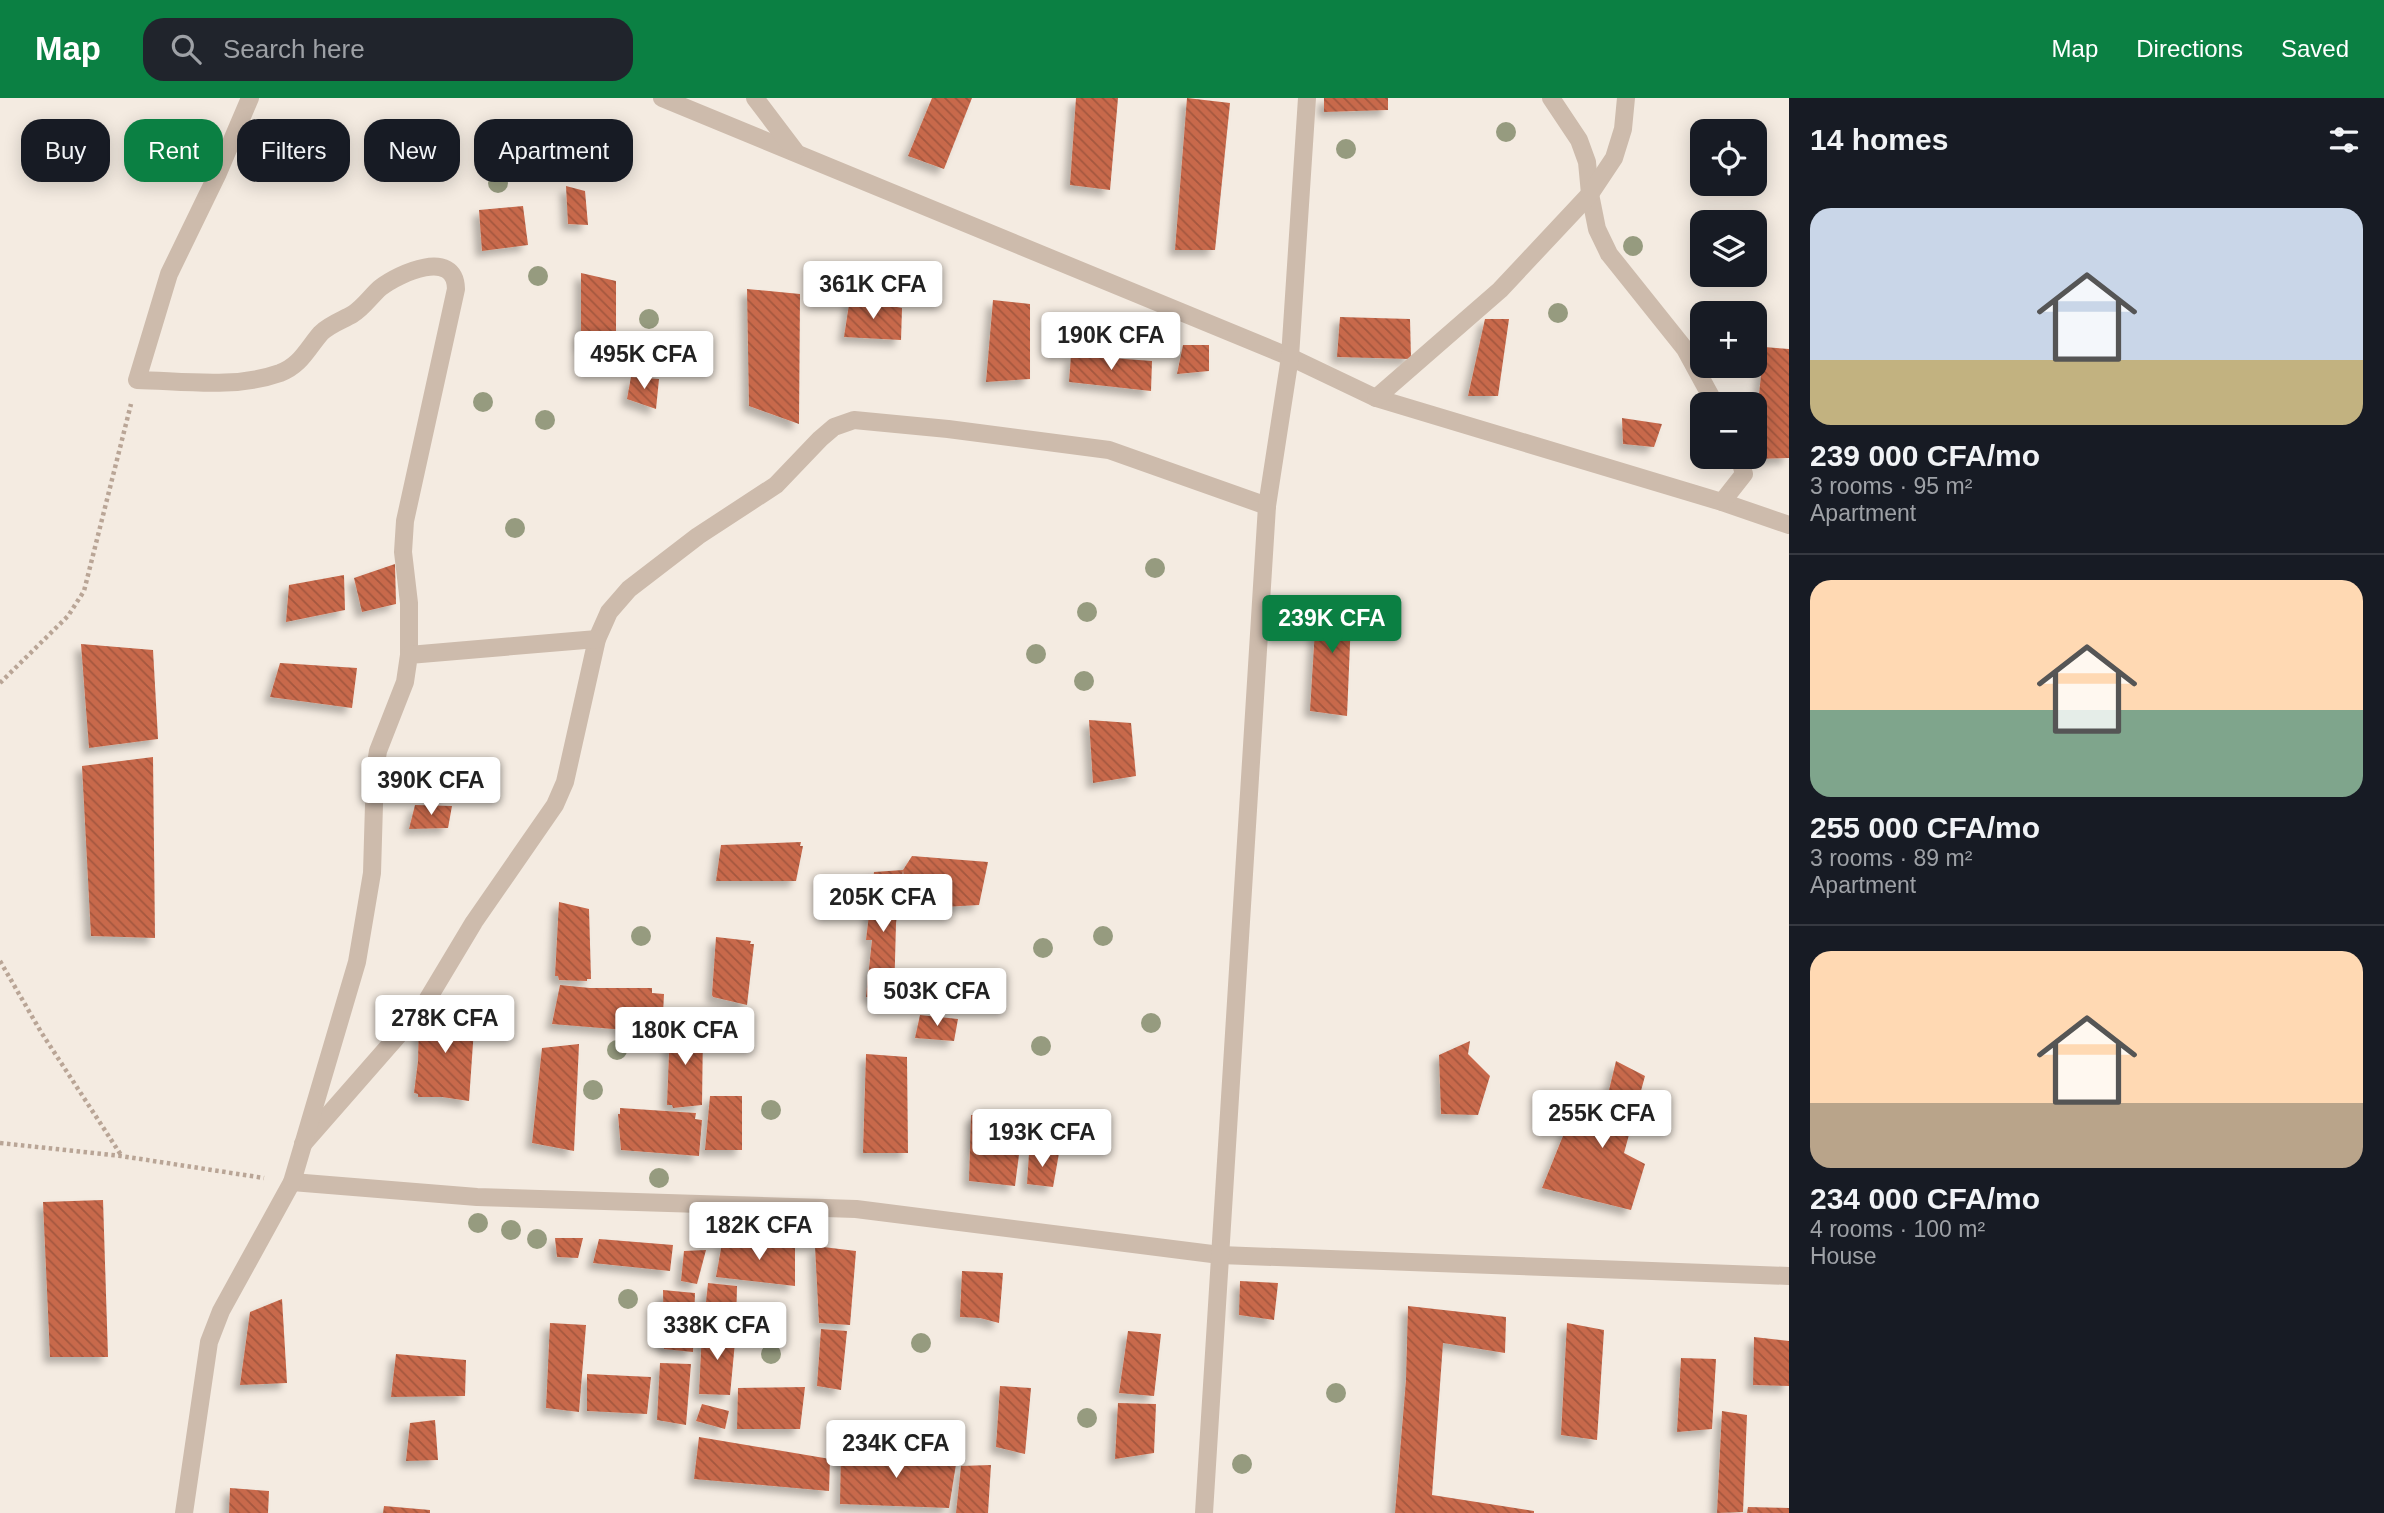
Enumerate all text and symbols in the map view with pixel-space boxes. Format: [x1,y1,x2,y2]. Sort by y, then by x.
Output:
search box [143,18,633,81]
text: Map [35,30,101,67]
icon: search [167,30,205,68]
text: Search here [223,34,365,64]
text: Map [2052,35,2098,62]
text: Directions [2136,35,2243,62]
text: Saved [2281,35,2349,62]
chip: Buy [21,119,110,182]
chip: Rent [124,119,223,182]
chip: Filters [237,119,350,182]
chip: New [364,119,460,182]
chip: Apartment [474,119,633,182]
map controls [1690,119,1767,469]
button: locate [1690,119,1767,196]
icon: filters [2325,121,2363,159]
text: 14 homes [1810,123,1948,156]
button: layers [1690,210,1767,287]
icon: home [2024,254,2150,380]
pin: 361K CFA [801,262,945,321]
text: 361K CFA [819,271,927,297]
button: + [1690,301,1767,378]
pin: 190K CFA [1039,313,1183,372]
text: 190K CFA [1057,322,1165,348]
pin: 495K CFA [572,331,716,391]
text: 495K CFA [590,341,698,367]
button: − [1690,392,1767,469]
text: 239 000 CFA/mo [1810,439,2040,472]
text: 3 rooms · 95 m² [1810,473,1972,499]
text: Apartment [1810,500,1916,526]
pin: 239K CFA [1260,596,1404,655]
text: 239K CFA [1278,605,1386,631]
icon: home [2024,626,2150,752]
pin: 390K CFA [359,758,503,817]
text: 390K CFA [377,767,485,793]
text: 255 000 CFA/mo [1810,811,2040,844]
text: 3 rooms · 89 m² [1810,845,1972,871]
text: Apartment [1810,872,1916,898]
pin: 205K CFA [811,874,955,934]
text: 205K CFA [829,884,937,910]
pin: 503K CFA [865,968,1009,1028]
text: 503K CFA [883,978,991,1004]
pin: 278K CFA [373,996,517,1055]
icon: home [2024,997,2150,1123]
text: 278K CFA [391,1005,499,1031]
pin: 180K CFA [613,1007,757,1067]
text: 180K CFA [631,1017,739,1043]
pin: 255K CFA [1530,1090,1674,1150]
text: 255K CFA [1548,1100,1656,1126]
pin: 193K CFA [970,1110,1114,1169]
text: 193K CFA [988,1119,1096,1145]
text: 234 000 CFA/mo [1810,1182,2040,1215]
pin: 182K CFA [687,1202,831,1262]
text: 182K CFA [705,1212,813,1238]
text: 4 rooms · 100 m² [1810,1216,1985,1242]
text: House [1810,1243,1876,1269]
pin: 338K CFA [645,1302,789,1362]
text: 338K CFA [663,1312,771,1338]
pin: 234K CFA [824,1420,968,1480]
text: 234K CFA [842,1430,950,1456]

